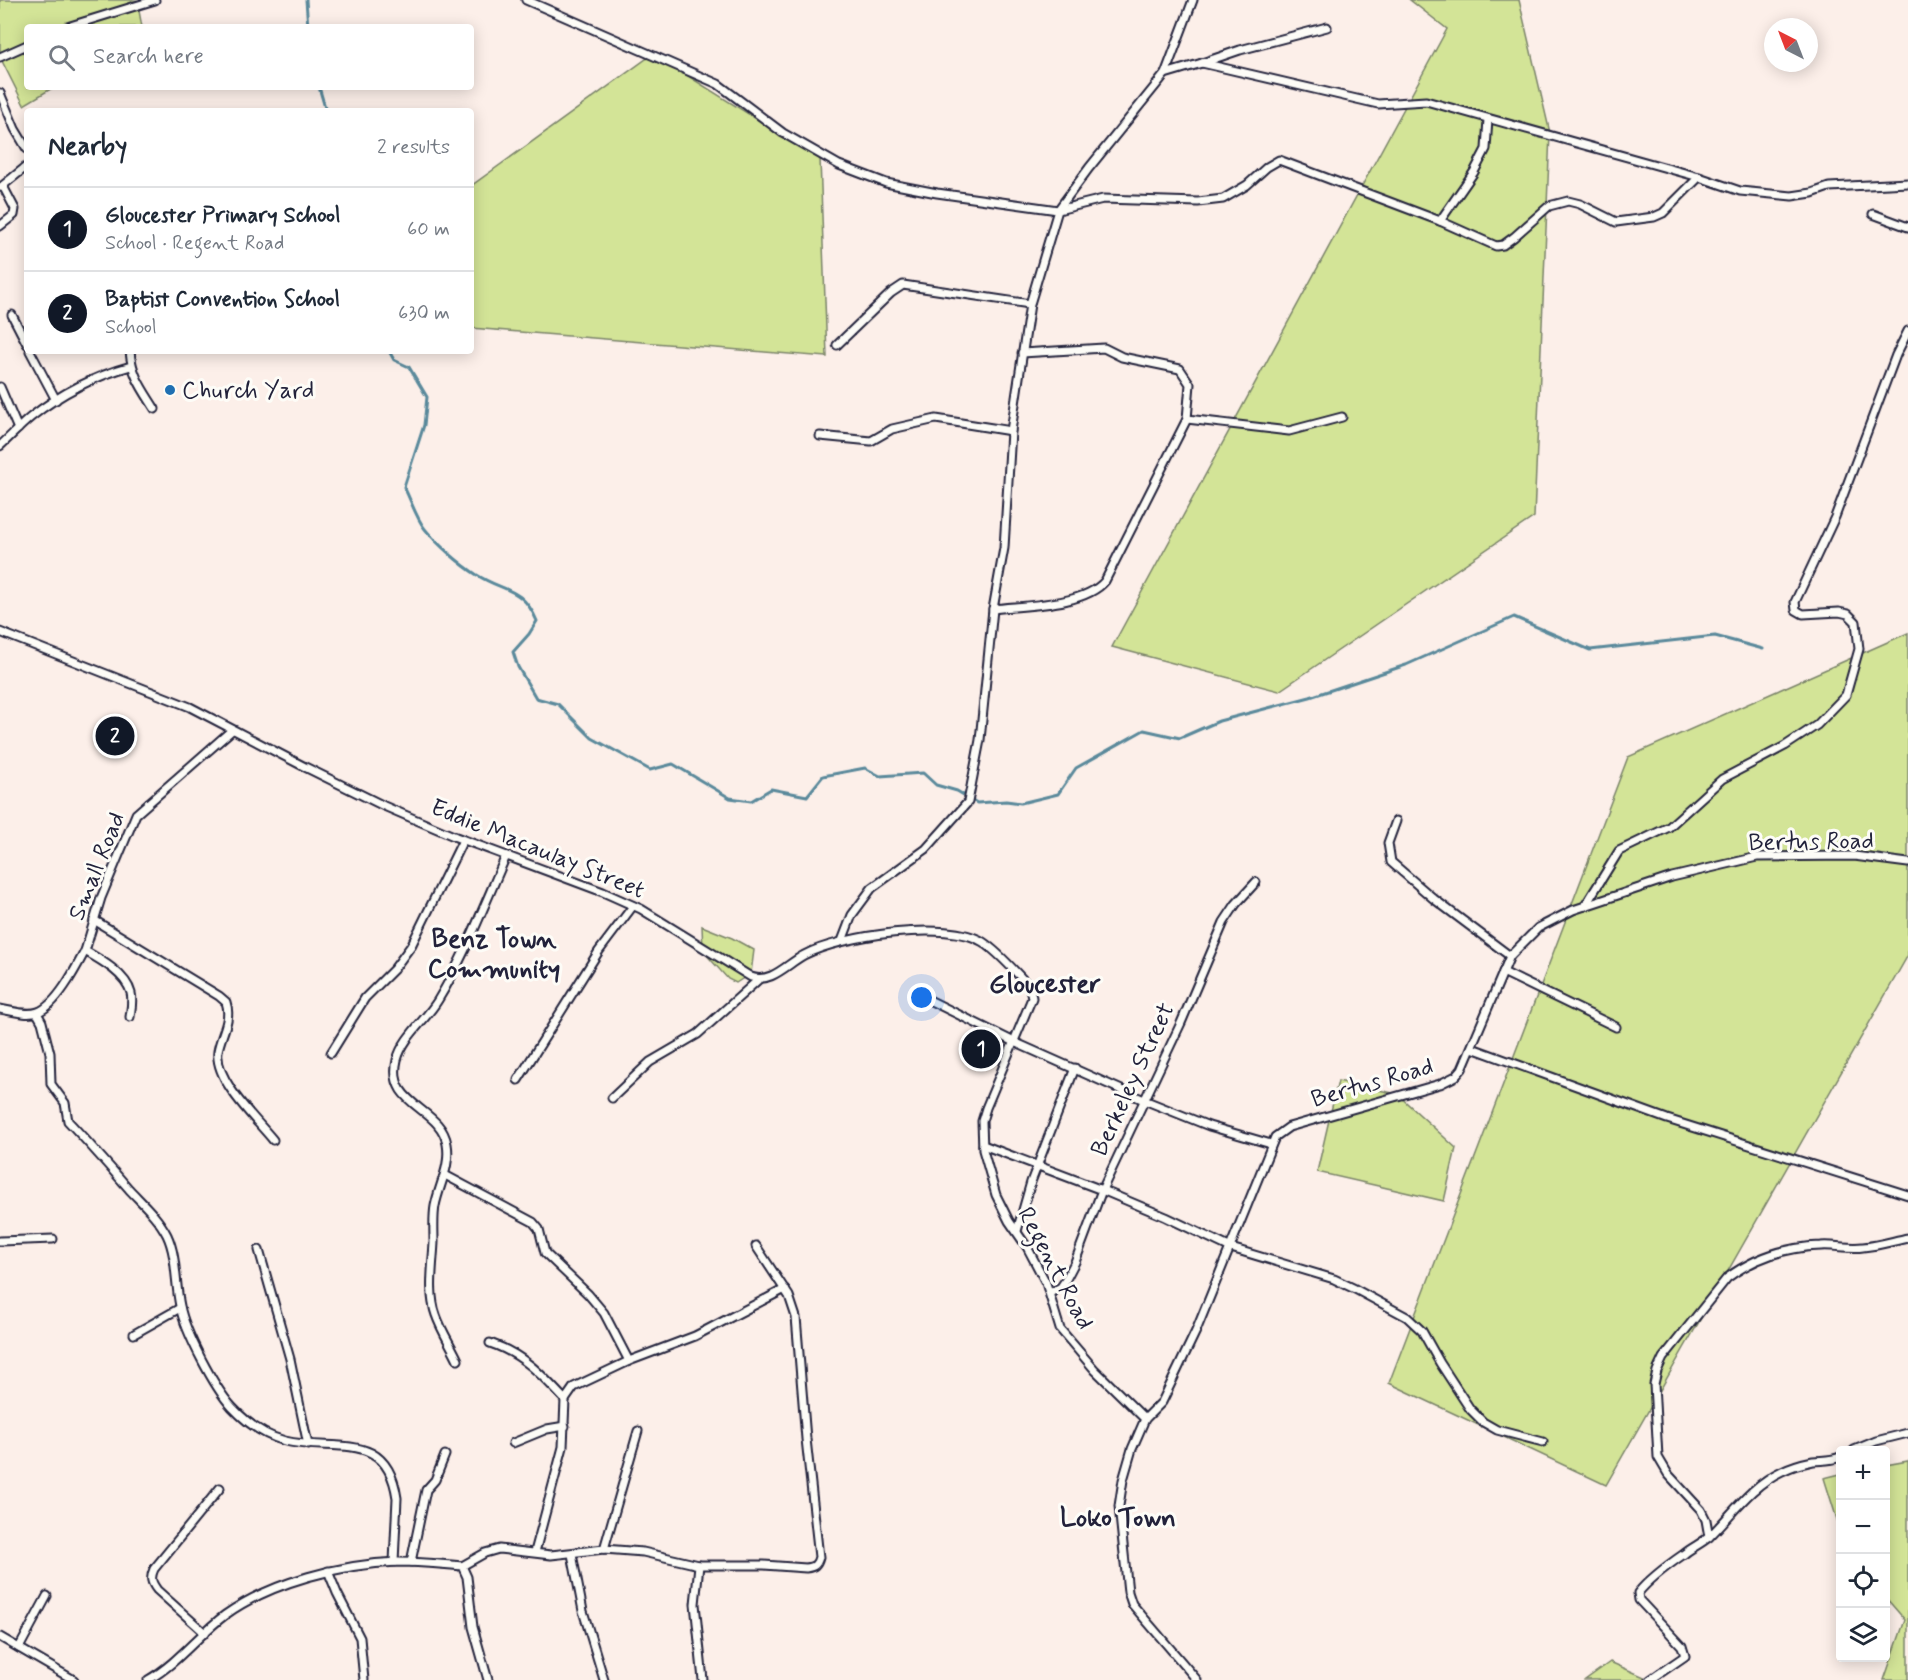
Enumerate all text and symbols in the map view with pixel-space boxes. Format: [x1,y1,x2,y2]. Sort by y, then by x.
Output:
north arrow [1764,18,1818,72]
search box [24,24,474,90]
icon: search [45,41,78,74]
text: Search here [93,43,204,71]
text: Nearby [48,130,127,164]
text: 2 results [377,134,450,161]
text: Gloucester Primary School [105,202,341,230]
text: 1 [63,216,72,243]
text: 60 m [407,216,450,243]
text: School · Regent Road [105,230,284,257]
text: Baptist Convention School [105,286,340,314]
text: 2 [63,300,72,327]
text: 630 m [398,300,450,327]
text: School [105,314,157,341]
place label: Church Yard [182,376,314,407]
marker: Church Yard [163,383,177,397]
pin: 2 [96,714,134,758]
street label: Eddie Macaulay Street [426,792,649,907]
street label: Small Road [62,808,133,925]
street label: Bertus Road [1748,826,1874,859]
district label: Benz Town Community [428,923,560,987]
district label: Gloucester [989,967,1102,1002]
your location [907,983,936,1012]
street label: Berkeley Street [1084,998,1182,1161]
pin: 1 [962,1026,1000,1072]
street label: Bertus Road [1308,1051,1437,1116]
street label: Regent Road [1007,1202,1100,1337]
map controls [1836,1446,1890,1662]
button: + [1836,1446,1890,1500]
button: − [1836,1500,1890,1554]
district label: Loko Town [1060,1502,1176,1536]
button: locate [1836,1554,1890,1608]
button: layers [1836,1608,1890,1662]

